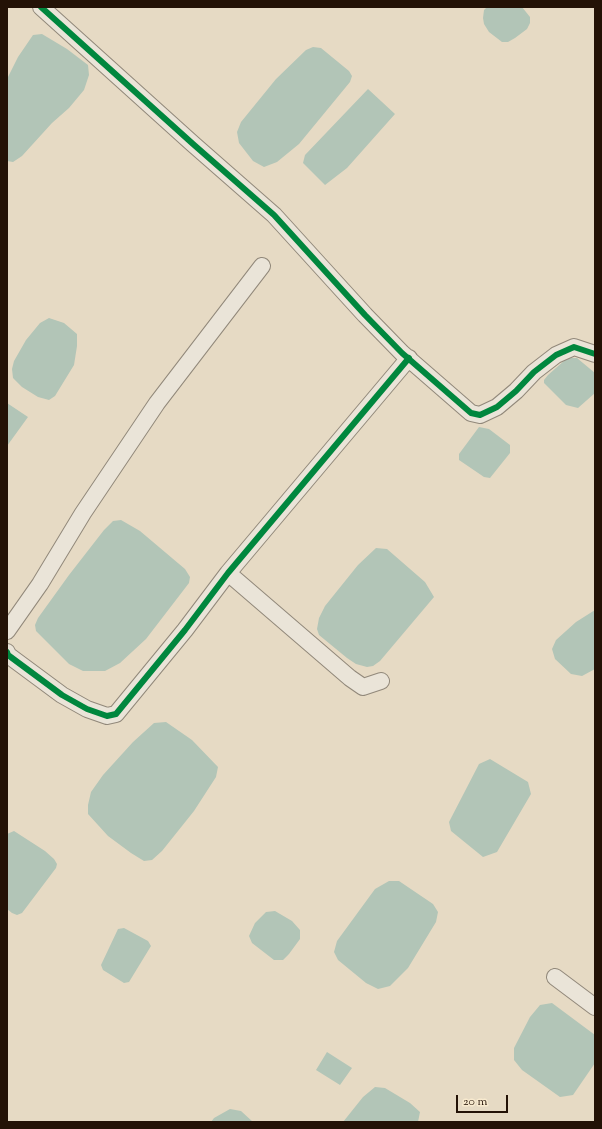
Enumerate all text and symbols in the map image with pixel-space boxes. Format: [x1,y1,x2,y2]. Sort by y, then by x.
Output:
scale bar [458,1087,510,1113]
text: 20 m [463,1093,487,1111]

